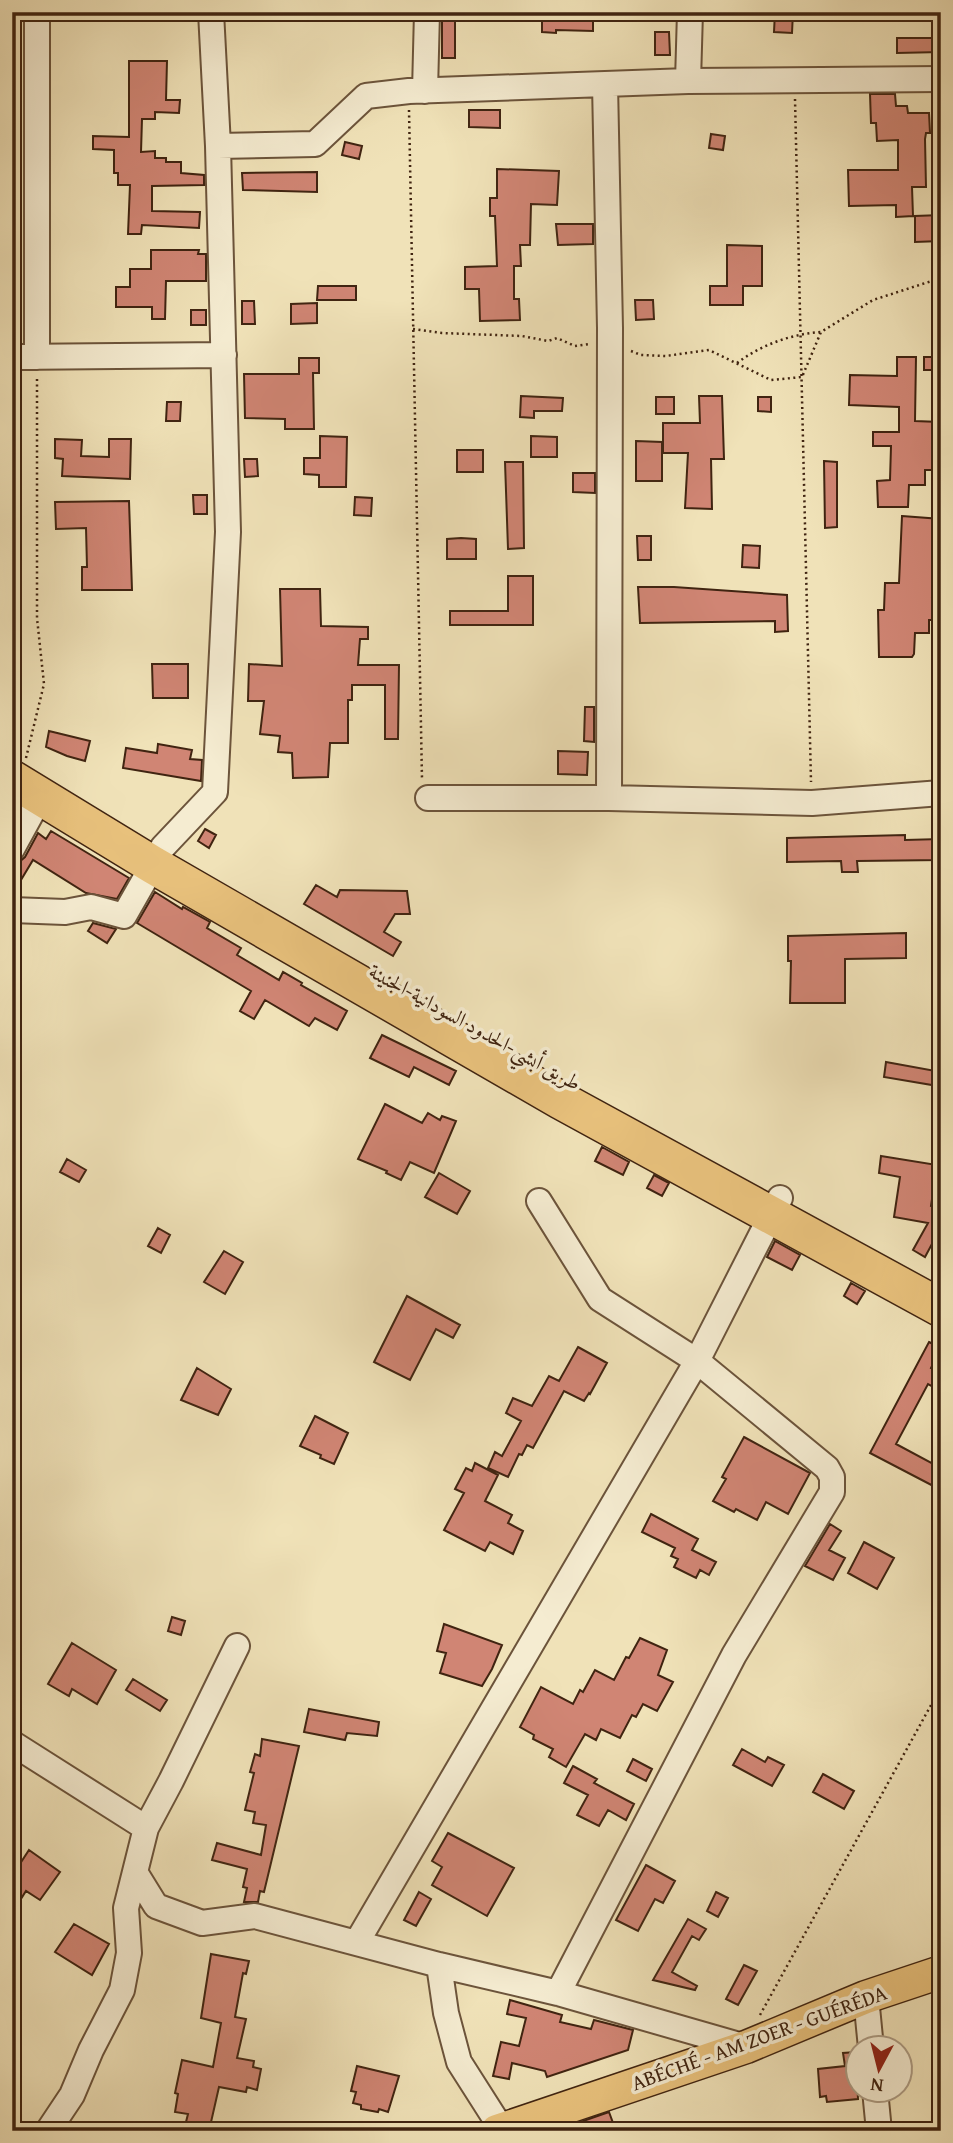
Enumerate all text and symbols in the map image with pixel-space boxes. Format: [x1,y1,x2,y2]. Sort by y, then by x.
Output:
street label: طريق أبشي-الحدود السودانية-الجنينة [361,955,587,1102]
street label: ABÉCHÉ - AM ZOER - GUÉRÉDA [627,1977,891,2098]
north arrow [844,2035,914,2104]
text: N [869,2071,885,2101]

